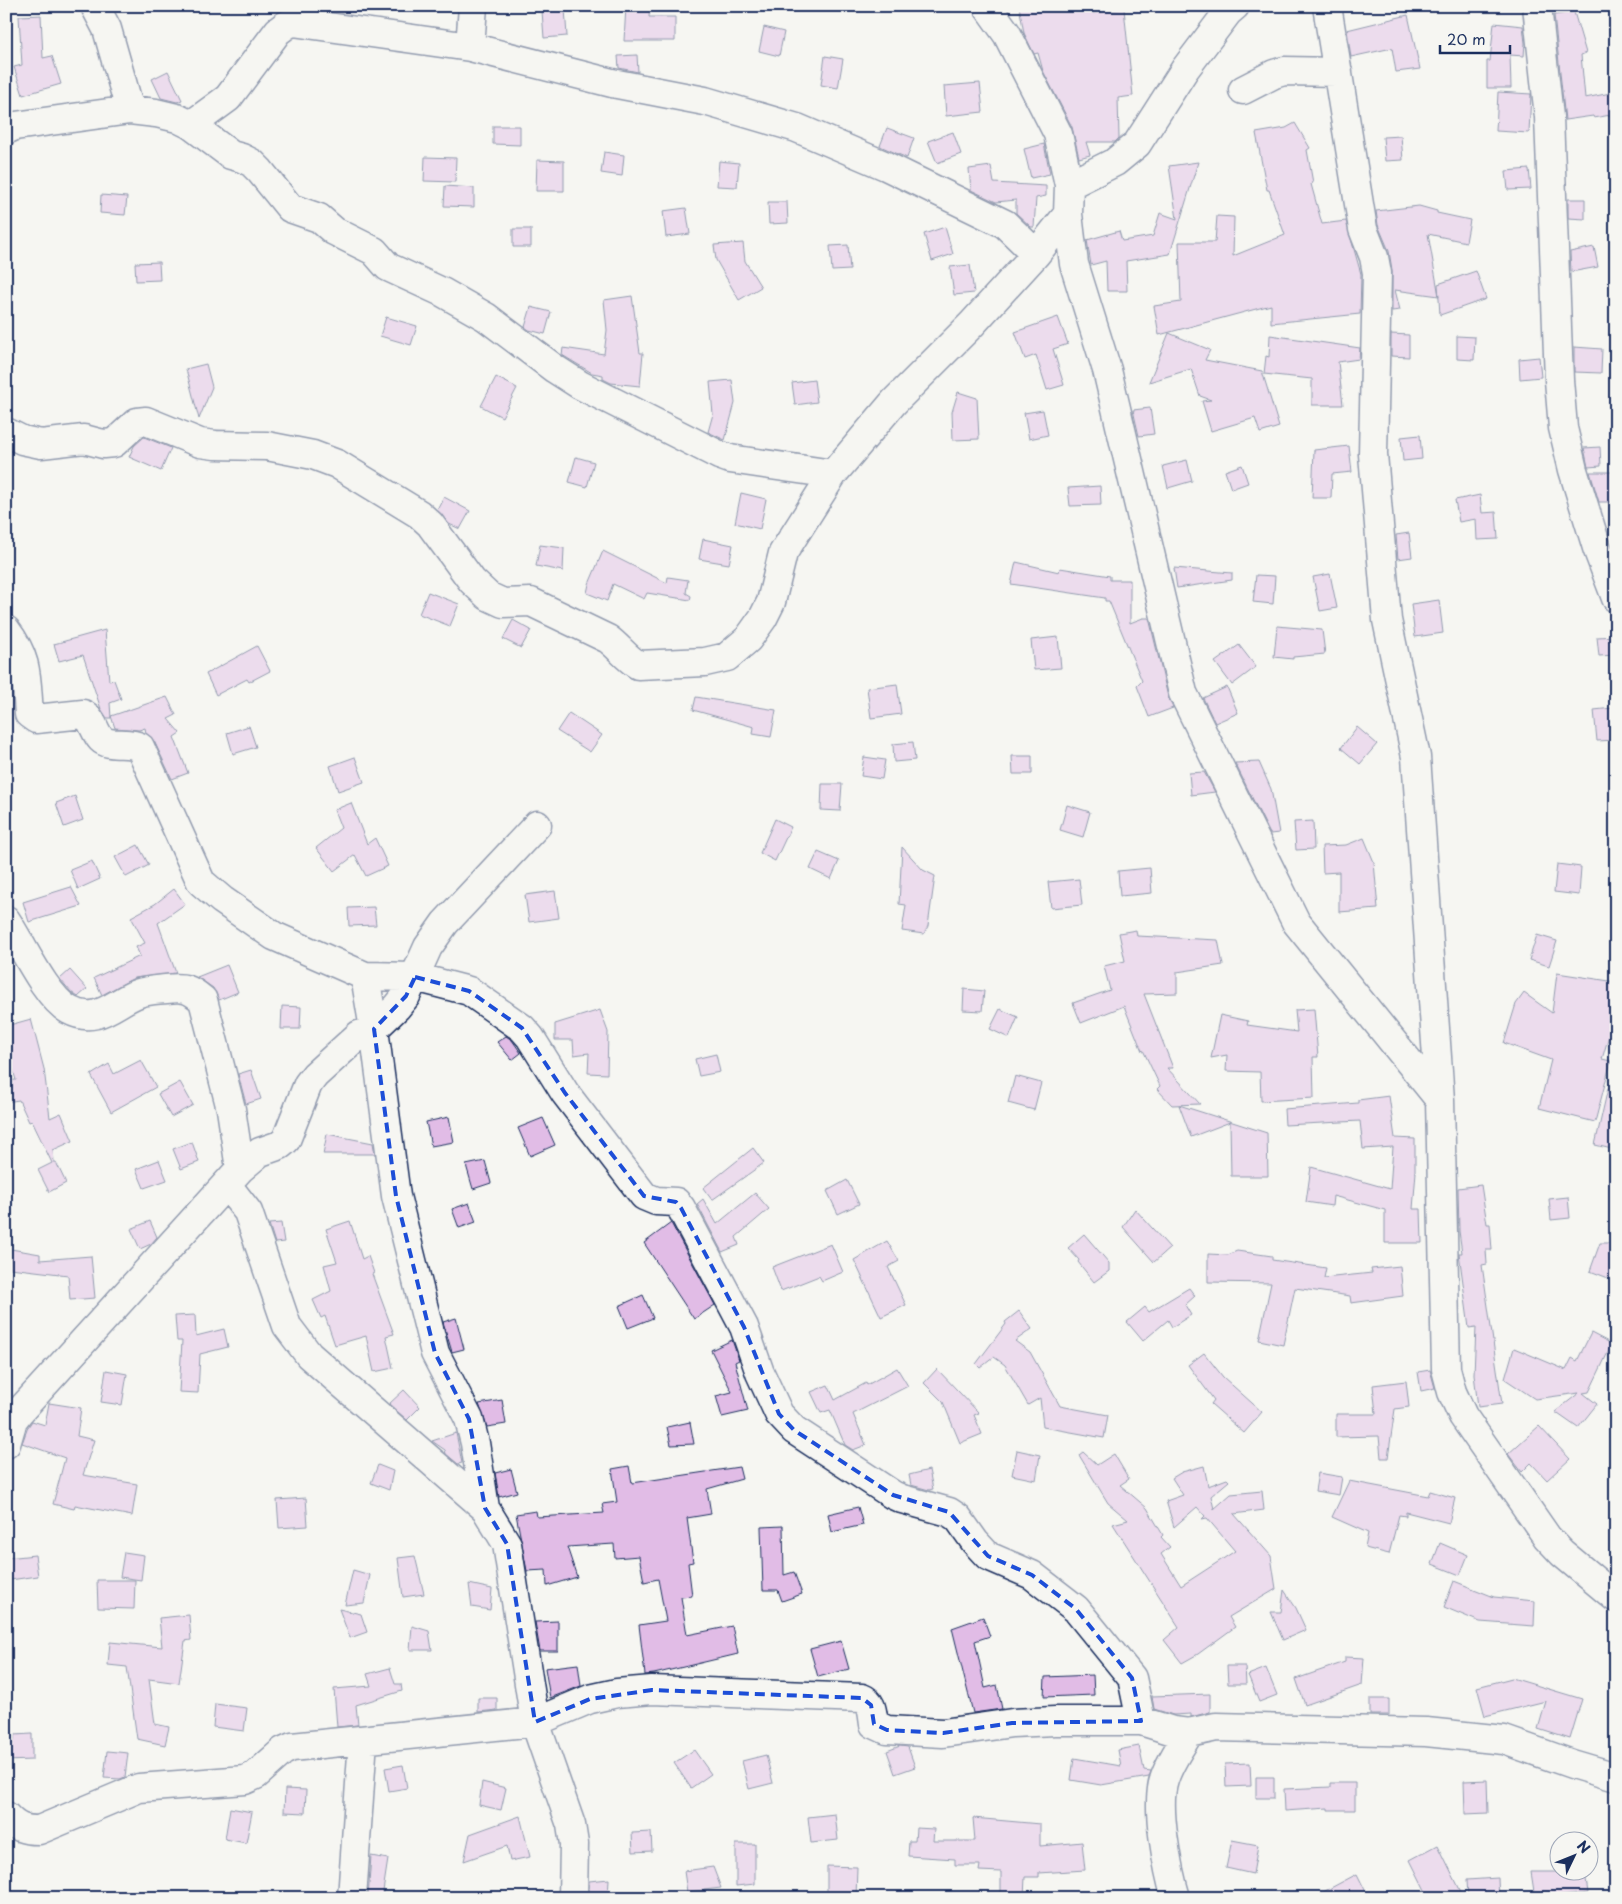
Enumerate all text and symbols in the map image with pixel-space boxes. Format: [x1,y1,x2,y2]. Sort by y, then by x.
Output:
scale bar [1440,22,1510,54]
text: 20 m [1447,27,1486,50]
north arrow [1550,1832,1600,1882]
text: N [1572,1836,1595,1858]

